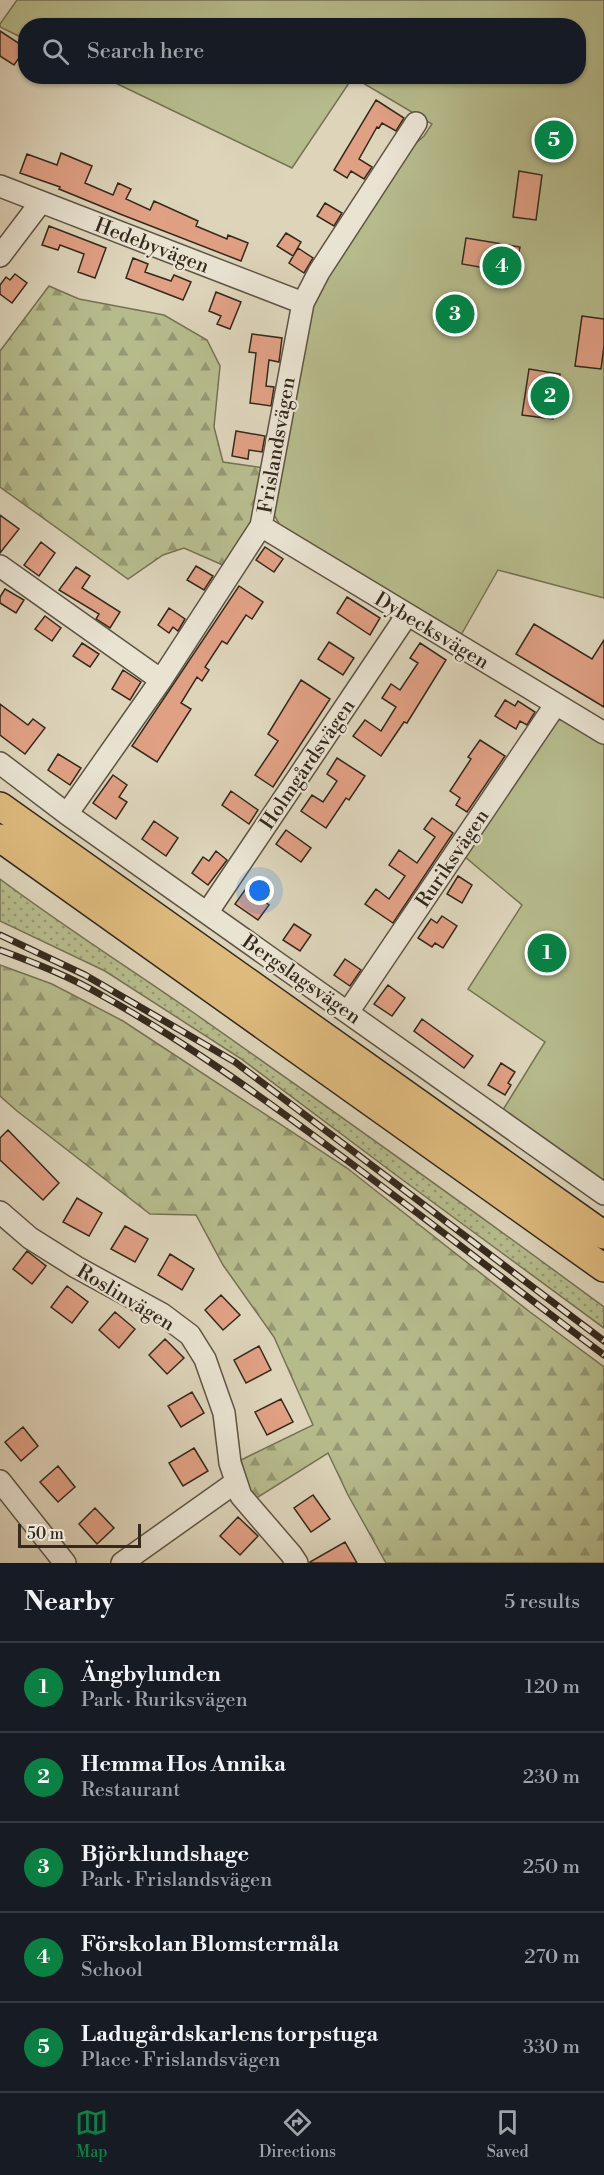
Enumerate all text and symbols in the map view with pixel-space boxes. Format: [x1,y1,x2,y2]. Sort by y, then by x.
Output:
search box [18,18,586,84]
icon: search [39,35,72,68]
text: Search here [87,38,204,65]
pin: 5 [534,118,574,162]
street label: Hedebyvägen [91,213,212,280]
pin: 4 [482,244,522,288]
pin: 3 [436,292,474,336]
pin: 2 [530,374,570,418]
street label: Frislandsvägen [253,375,302,515]
street label: Dybecksvägen [369,587,493,675]
street label: Holmgårdsvägen [255,695,361,835]
street label: Ruriksvägen [411,805,495,913]
your location [245,876,274,905]
street label: Bergslagsvägen [236,929,365,1031]
pin: 1 [528,930,566,976]
street label: Roslinvägen [72,1259,179,1337]
scale bar [18,1521,141,1548]
text: 50 m [27,1524,64,1544]
text: Nearby [24,1586,114,1618]
text: 5 results [504,1590,580,1615]
text: Ängbylunden [81,1661,221,1688]
text: 1 [39,1675,48,1700]
text: 120 m [525,1675,580,1700]
text: Park · Ruriksvägen [81,1688,248,1713]
text: Hemma Hos Annika [81,1751,286,1778]
text: 2 [37,1765,50,1790]
text: 230 m [523,1765,580,1790]
text: Restaurant [81,1778,180,1803]
text: Björklundshage [81,1841,249,1868]
text: 3 [37,1855,50,1880]
text: 250 m [523,1855,580,1880]
text: Park · Frislandsvägen [81,1868,272,1893]
text: Förskolan Blomstermåla [81,1931,339,1958]
text: 4 [37,1945,50,1970]
text: 270 m [524,1945,580,1970]
text: School [81,1958,143,1983]
text: Ladugårdskarlens torpstuga [81,2021,378,2048]
text: 5 [37,2035,50,2060]
text: 330 m [523,2035,580,2060]
text: Place · Frislandsvägen [81,2048,280,2073]
tab: Map [75,2106,108,2162]
tab: Directions [259,2106,336,2162]
tab: Saved [487,2106,529,2162]

